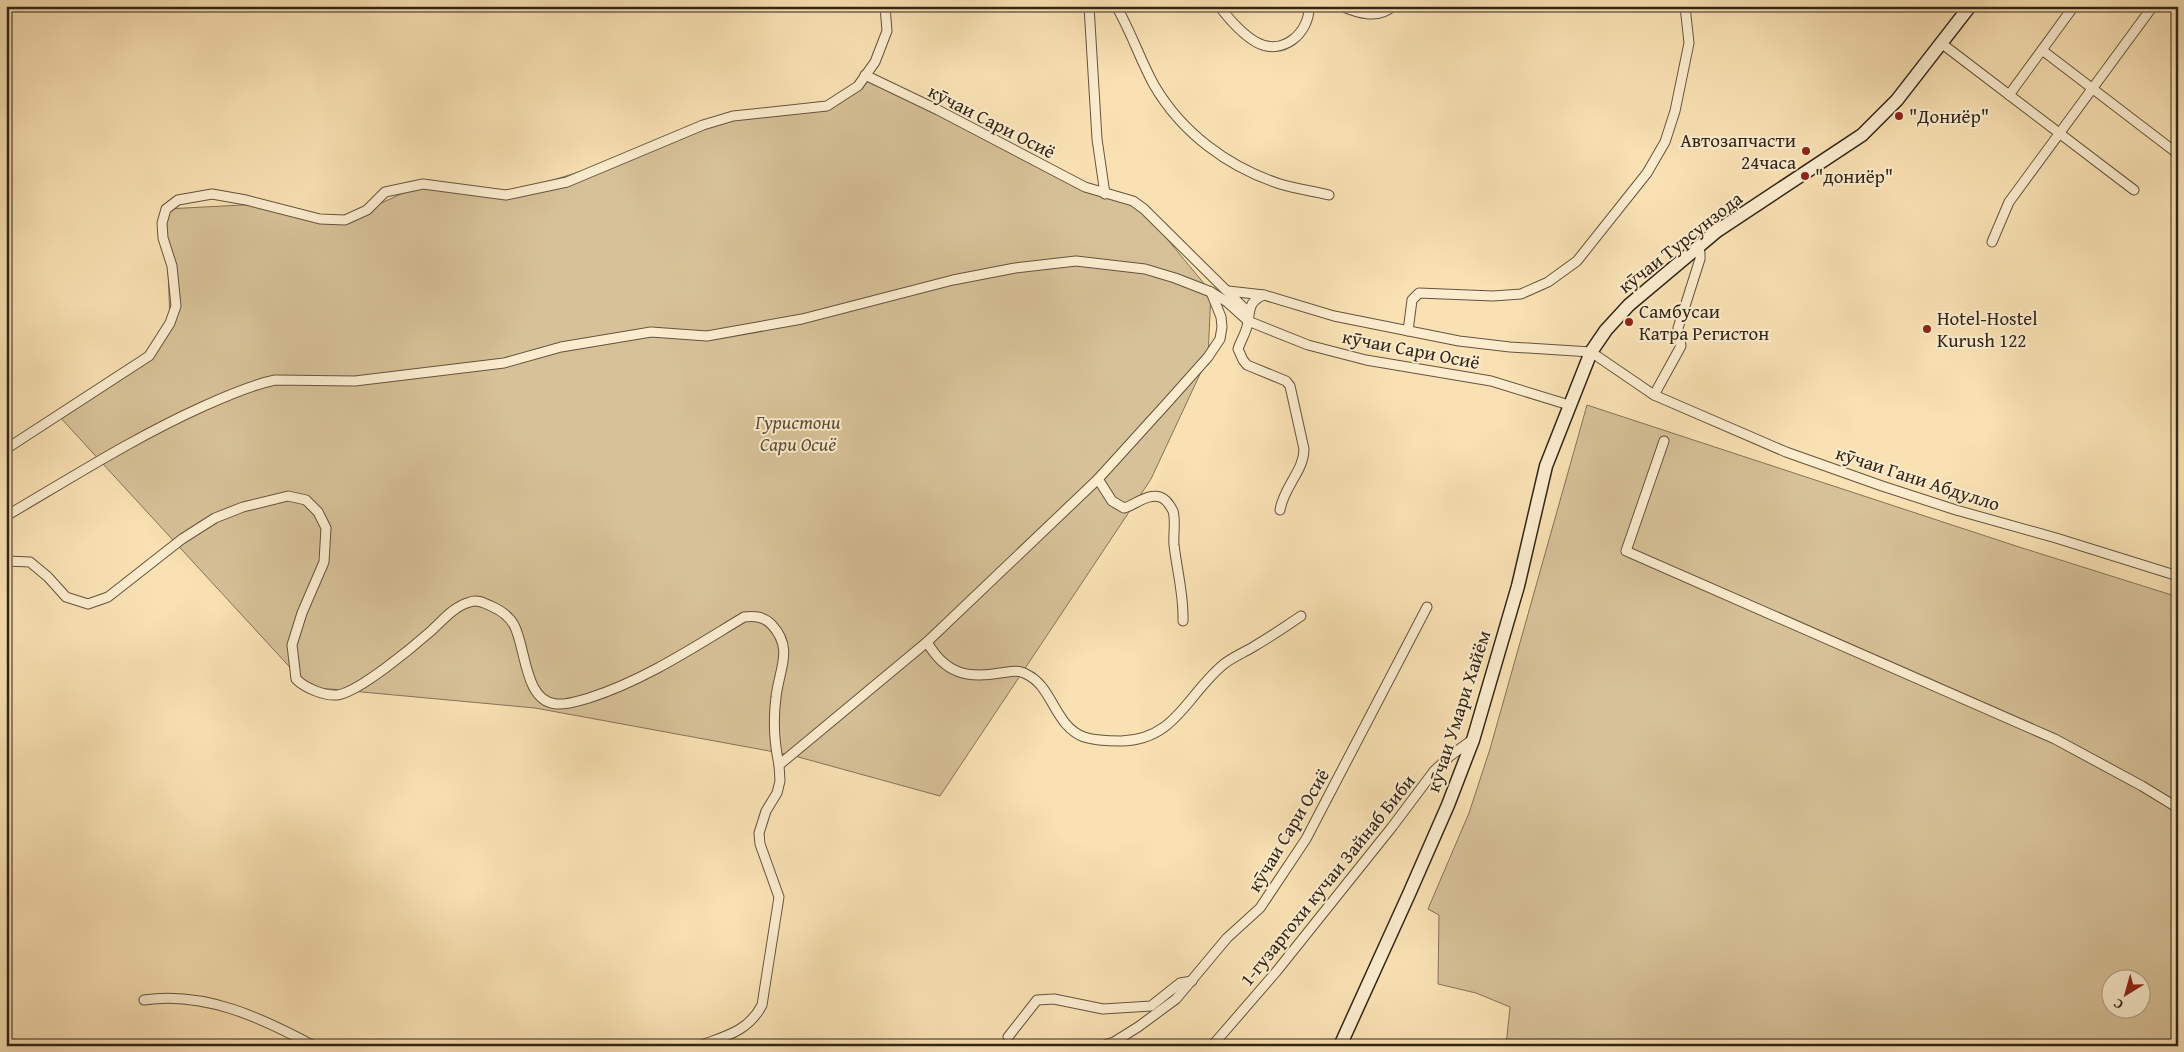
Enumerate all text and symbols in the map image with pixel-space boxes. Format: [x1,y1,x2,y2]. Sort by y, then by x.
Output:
street label: кӯчаи Сари Осиё [923,77,1061,165]
place label: "Дониёр" [1909,102,1989,130]
marker: "Дониёр" [1893,110,1905,122]
place label: Автозапчасти 24часа [1680,126,1796,176]
marker: Автозапчасти 24часа [1800,145,1812,157]
place label: "дониёр" [1815,162,1893,190]
marker: "дониёр" [1799,170,1811,182]
street label: кӯчаи Турсунзода [1612,184,1748,300]
place label: Самбусаи Катра Регистон [1639,297,1769,347]
place label: Hotel-Hostel Kurush 122 [1937,304,2038,354]
marker: Самбусаи Катра Регистон [1623,316,1635,328]
street label: кӯчаи Сари Осиё [1340,322,1482,376]
marker: Hotel-Hostel Kurush 122 [1921,323,1933,335]
park label: Гуристони Сари Осиё [754,408,841,458]
street label: кӯчаи Гани Абдулло [1832,438,2004,518]
street label: кӯчаи Умари Хайём [1419,626,1497,796]
street label: кӯчаи Сари Осиё [1240,763,1336,897]
street label: 1-гузаргохи кучаи Зайнаб Биби [1233,768,1421,992]
north arrow [2102,970,2152,1020]
text: С [2109,994,2127,1015]

